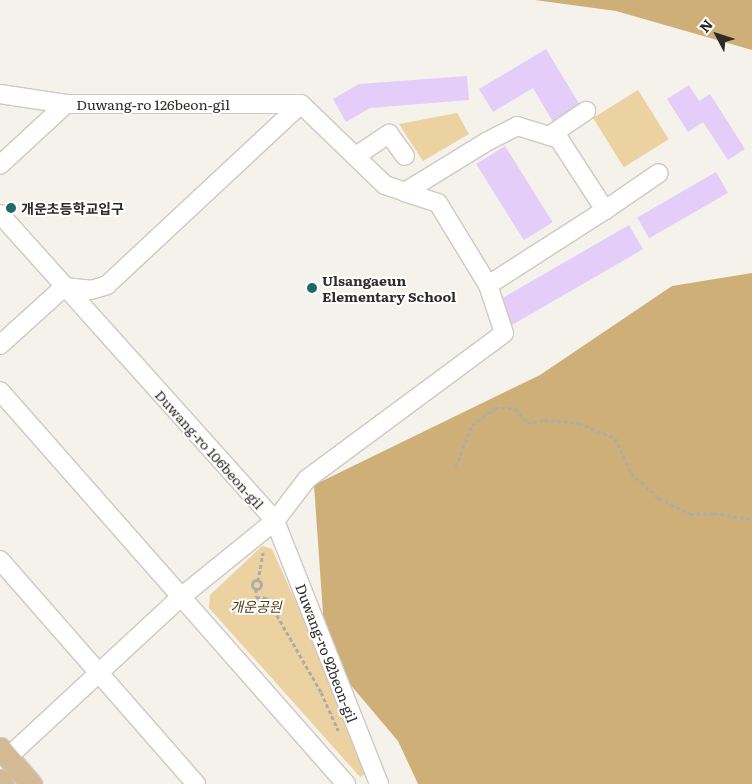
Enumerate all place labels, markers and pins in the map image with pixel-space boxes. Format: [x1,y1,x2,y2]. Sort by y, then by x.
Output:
place label: 개운초등학교입구 [21,200,124,216]
marker: 개운초등학교입구 [5,202,17,214]
place label: Ulsangaeun Elementary School [322,272,456,304]
marker: Ulsangaeun Elementary School [306,282,318,294]

